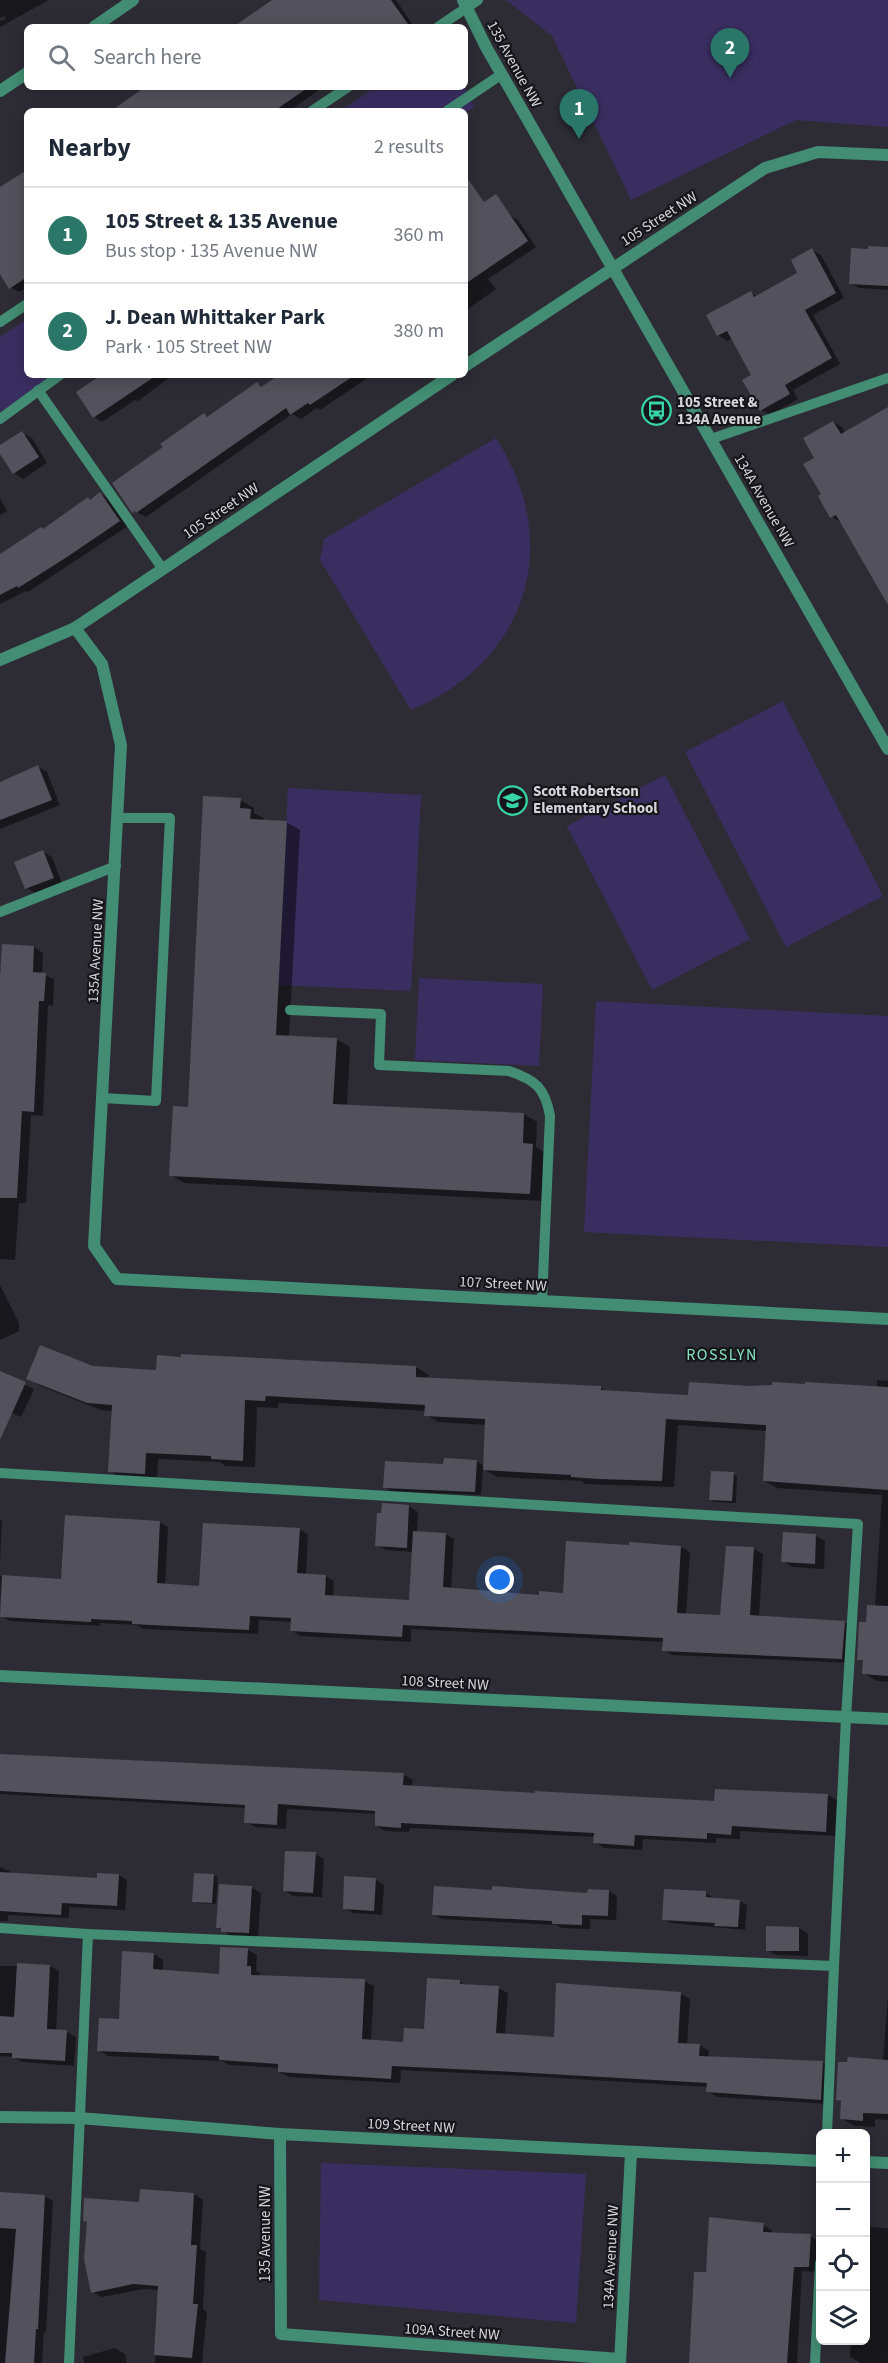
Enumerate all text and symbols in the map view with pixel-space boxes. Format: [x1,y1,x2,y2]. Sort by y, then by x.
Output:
street label: 135 Avenue NW [482,17,547,111]
search box [24,24,468,90]
pin: 2 [710,28,750,78]
icon: search [45,41,78,74]
text: Search here [93,41,201,73]
pin: 1 [560,90,598,139]
text: Nearby [48,129,131,166]
text: 2 results [374,133,444,161]
street label: 105 Street NW [617,186,702,252]
text: 105 Street & 135 Avenue [105,205,338,237]
text: 1 [62,221,73,249]
text: 360 m [394,221,444,249]
text: Bus stop · 135 Avenue NW [105,237,318,265]
text: J. Dean Whittaker Park [105,301,325,333]
text: 2 [62,317,73,345]
text: 380 m [394,317,444,345]
text: Park · 105 Street NW [105,333,272,361]
place label: 105 Street & 134A Avenue [677,392,761,430]
bus stop icon: 105 Street & 134A Avenue [640,395,672,427]
street label: 134A Avenue NW [729,451,799,552]
street label: 105 Street NW [179,478,263,544]
place label: Scott Robertson Elementary School [533,781,658,819]
school or university icon: Scott Robertson Elementary School [496,784,528,816]
street label: 135A Avenue NW [83,898,109,1004]
street label: 107 Street NW [459,1271,547,1297]
district label: ROSSLYN [686,1344,758,1366]
your location [485,1565,514,1594]
street label: 108 Street NW [401,1670,489,1696]
street label: 109 Street NW [367,2113,455,2139]
map controls [816,2129,870,2345]
button: + [816,2129,870,2183]
button: − [816,2183,870,2237]
street label: 135 Avenue NW [255,2186,276,2282]
street label: 134A Avenue NW [598,2204,624,2310]
button: locate [816,2237,870,2291]
button: layers [816,2291,870,2345]
street label: 109A Street NW [404,2318,501,2346]

